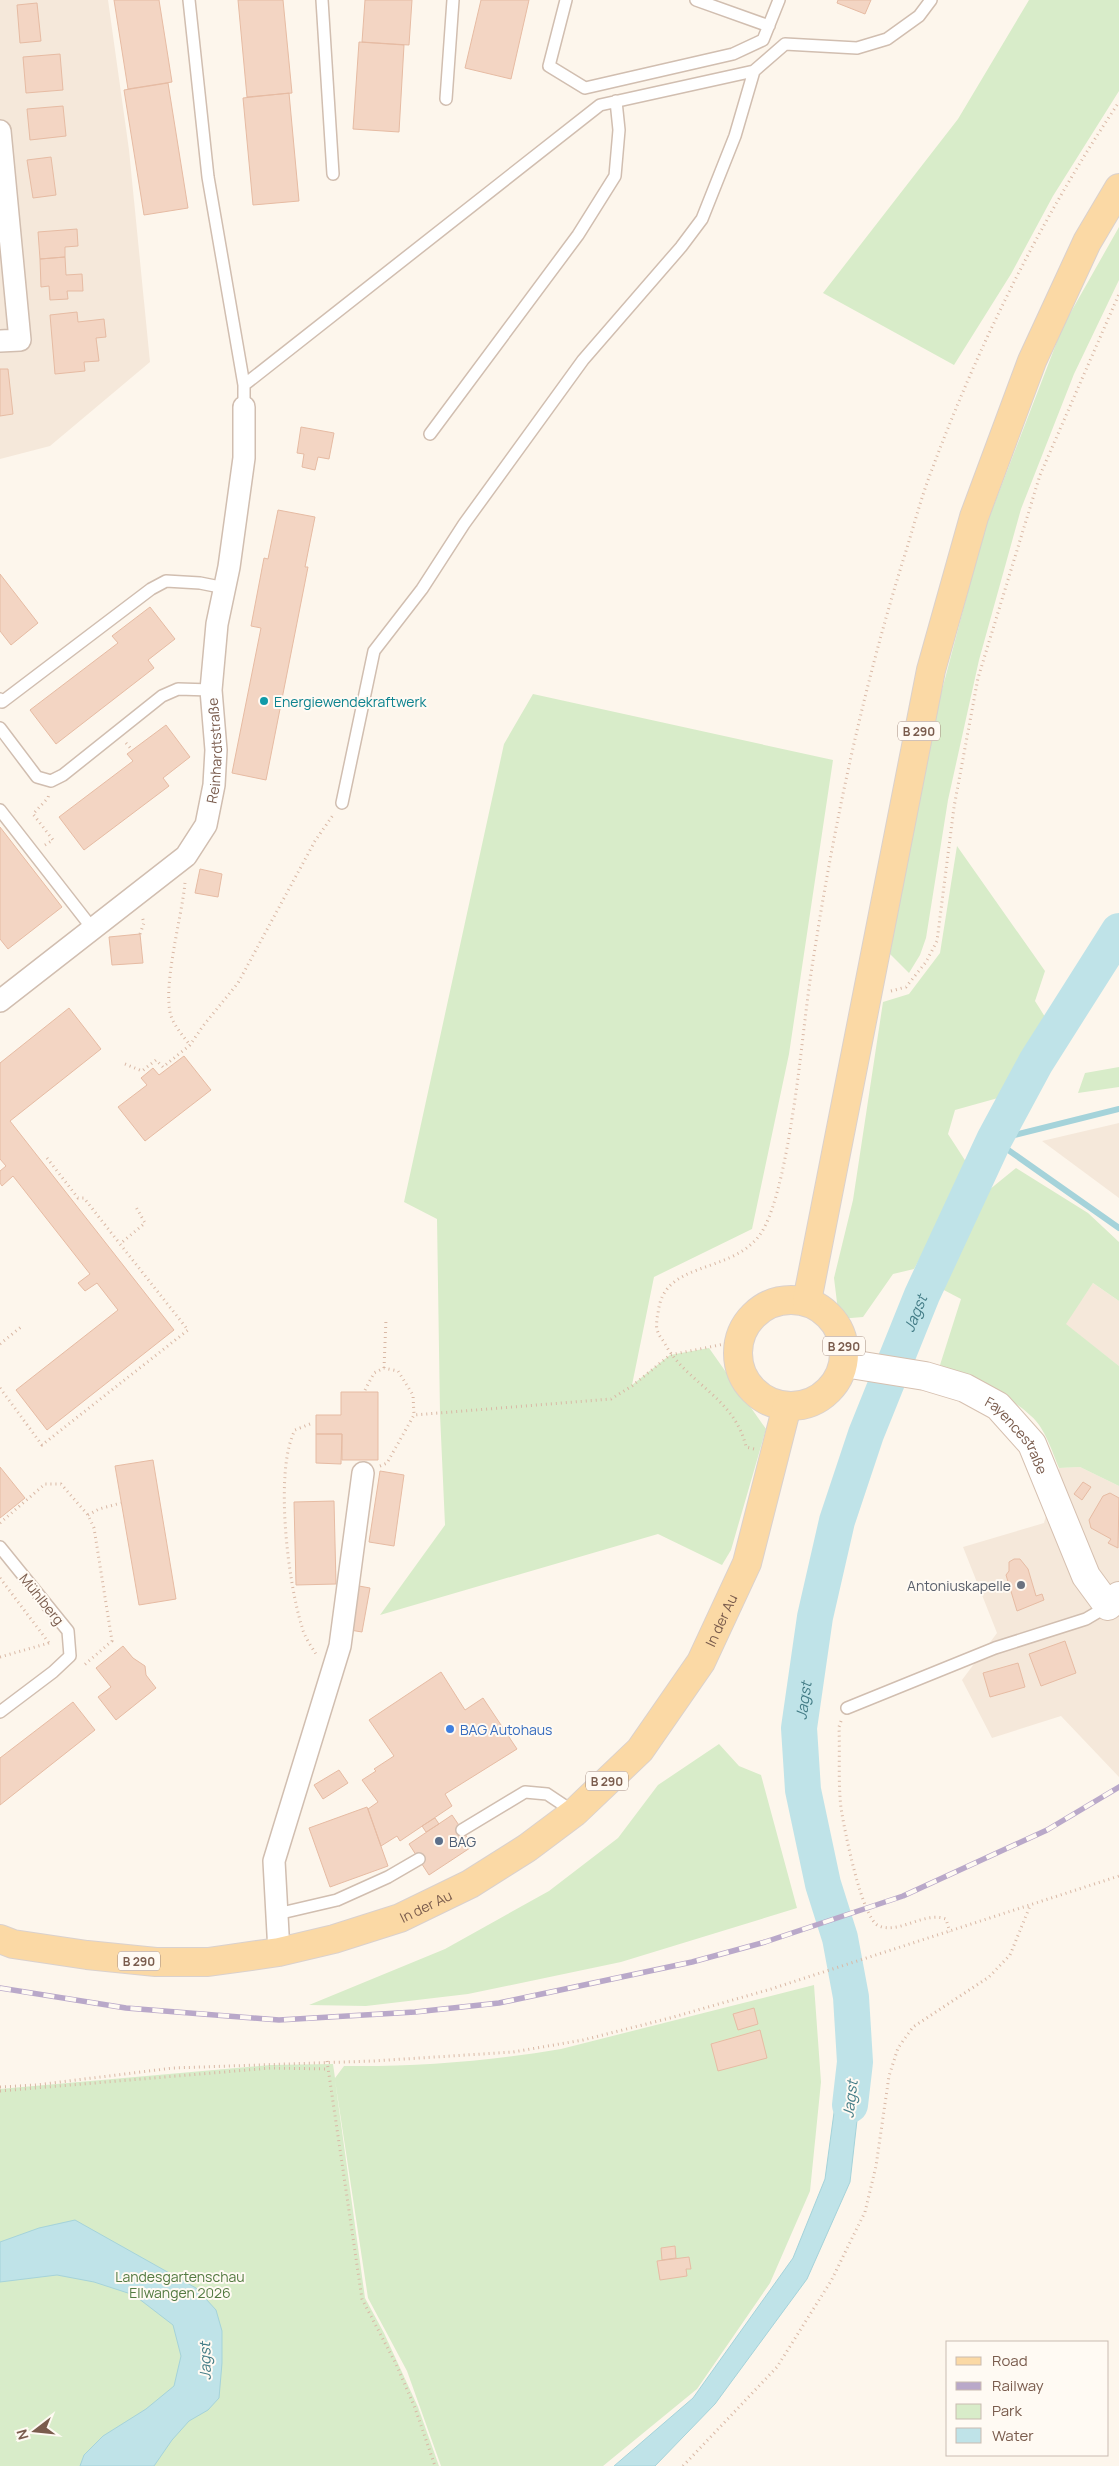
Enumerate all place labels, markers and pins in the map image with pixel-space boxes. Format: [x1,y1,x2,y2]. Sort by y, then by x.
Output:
place label: Energiewendekraftwerk [274,692,428,711]
marker: Energiewendekraftwerk [258,695,270,707]
place label: Antoniuskapelle [907,1576,1011,1595]
marker: Antoniuskapelle [1015,1579,1027,1591]
place label: BAG Autohaus [460,1720,552,1739]
marker: BAG Autohaus [444,1723,456,1735]
place label: BAG [449,1832,476,1851]
marker: BAG [433,1835,445,1847]

